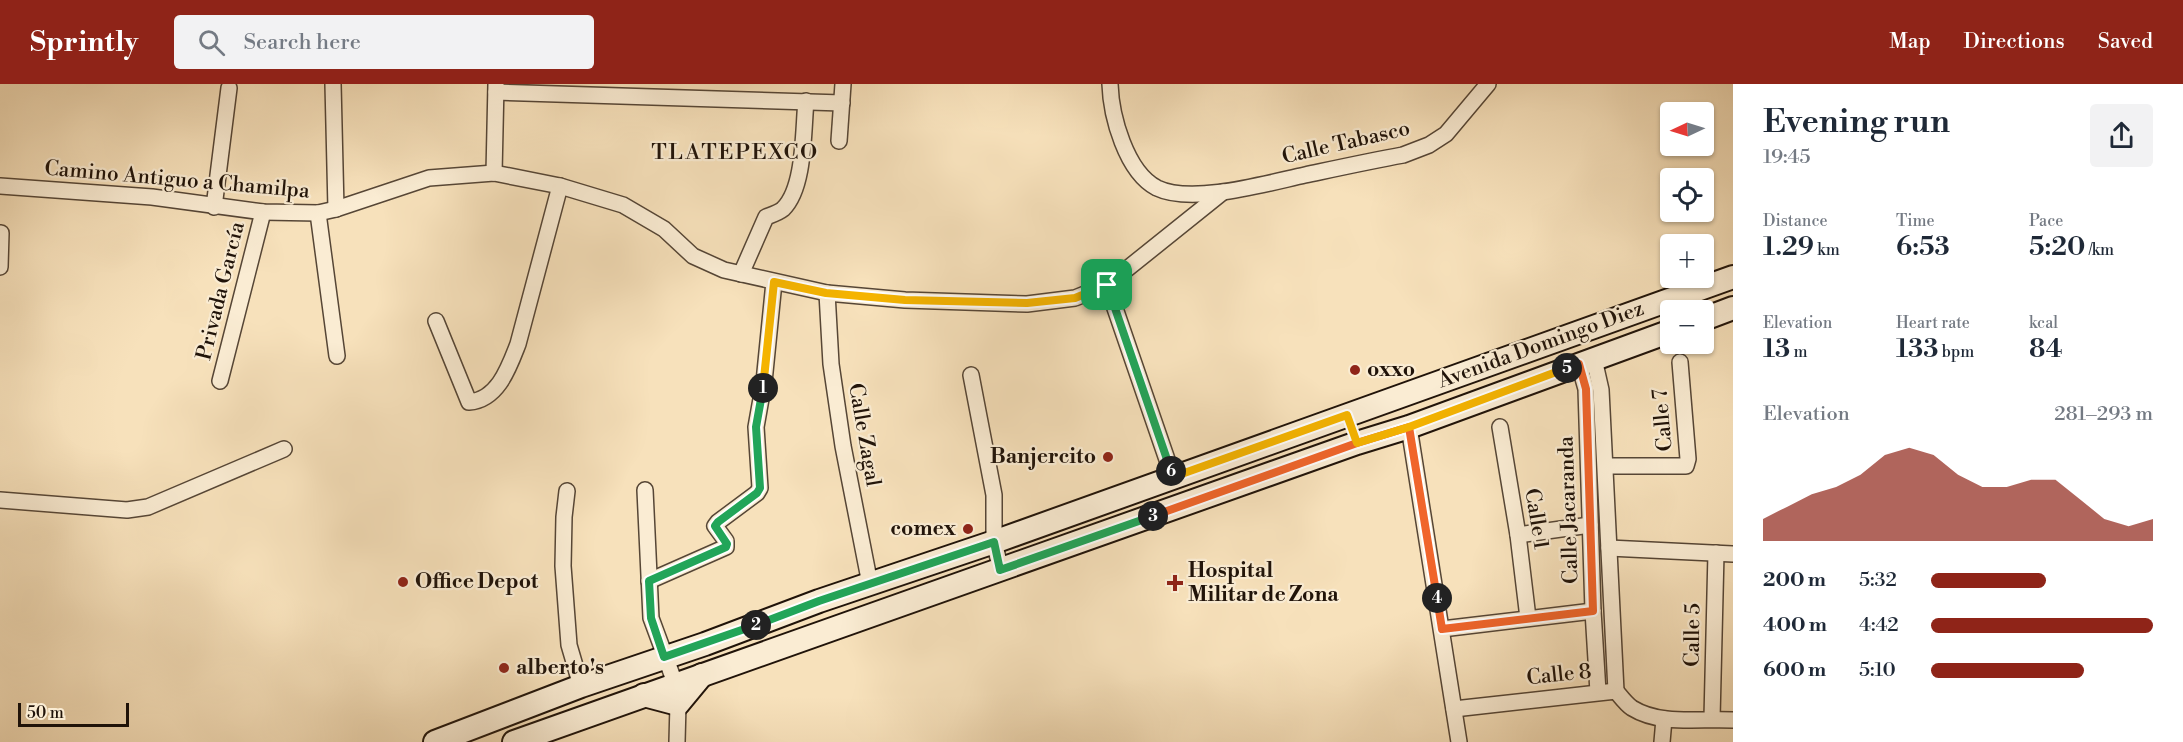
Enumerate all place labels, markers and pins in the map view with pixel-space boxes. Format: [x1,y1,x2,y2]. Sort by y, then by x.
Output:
pin [1081,259,1132,310]
pin: 5 [1552,353,1582,383]
place label: oxxo [1367,357,1415,383]
marker: oxxo [1348,363,1362,377]
pin: 1 [748,373,778,403]
place label: Banjercito [990,444,1096,470]
marker: Banjercito [1101,450,1115,464]
pin: 6 [1156,456,1186,486]
pin: 3 [1138,501,1168,531]
place label: comex [890,516,957,542]
marker: comex [961,522,975,536]
place label: Hospital Militar de Zona [1188,558,1339,608]
place label: Office Depot [415,569,539,595]
marker: Hospital Militar de Zona [1166,574,1184,592]
marker: Office Depot [396,575,410,589]
pin: 4 [1422,583,1452,613]
pin: 2 [741,610,771,640]
place label: alberto's [516,655,604,681]
marker: alberto's [497,661,511,675]

